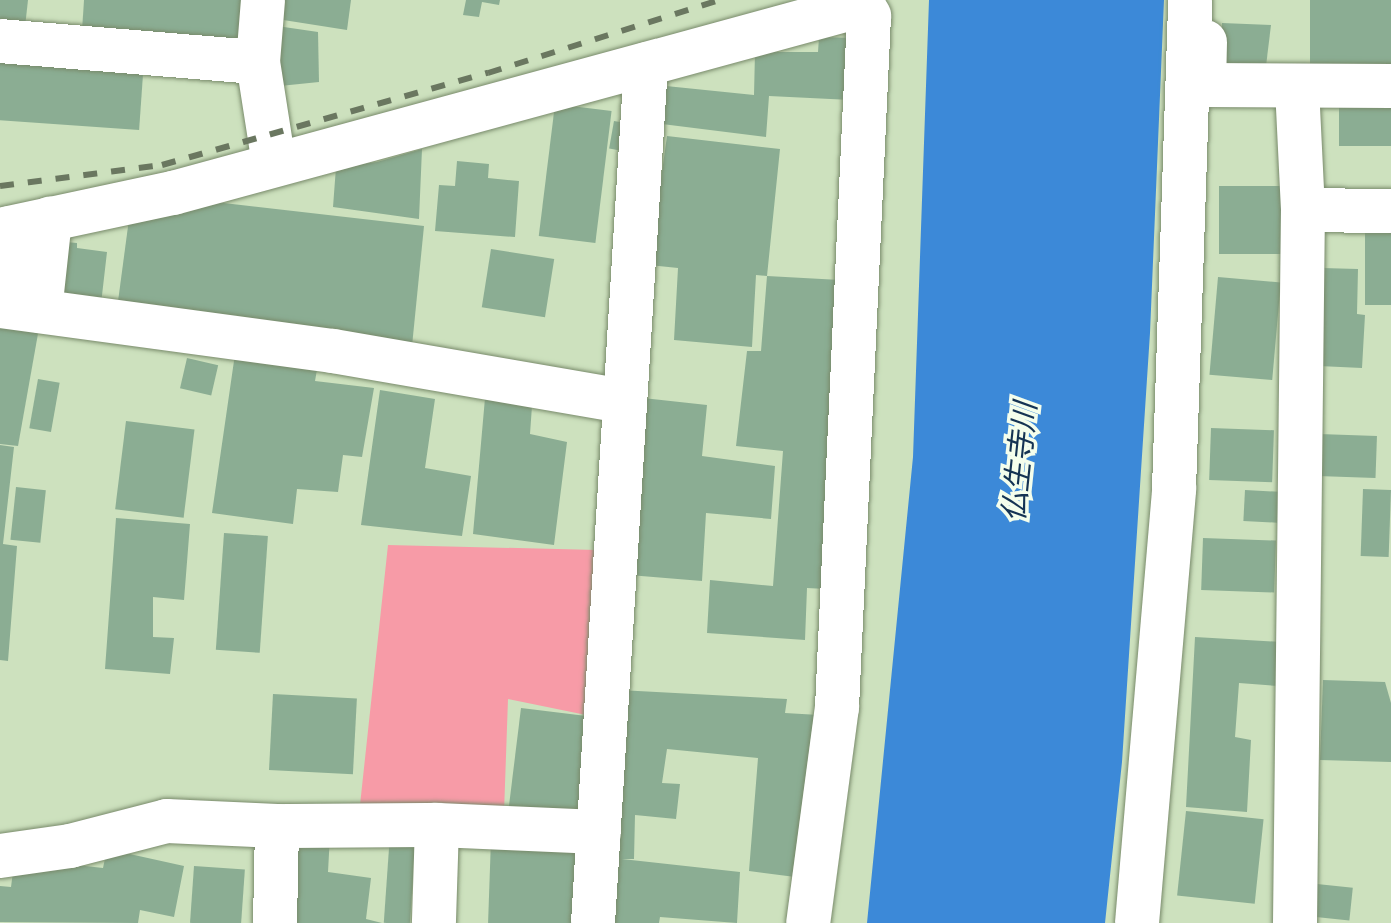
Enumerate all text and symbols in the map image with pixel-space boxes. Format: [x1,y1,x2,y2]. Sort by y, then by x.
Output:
water label: 仏生寺川 [996,400,1044,524]

